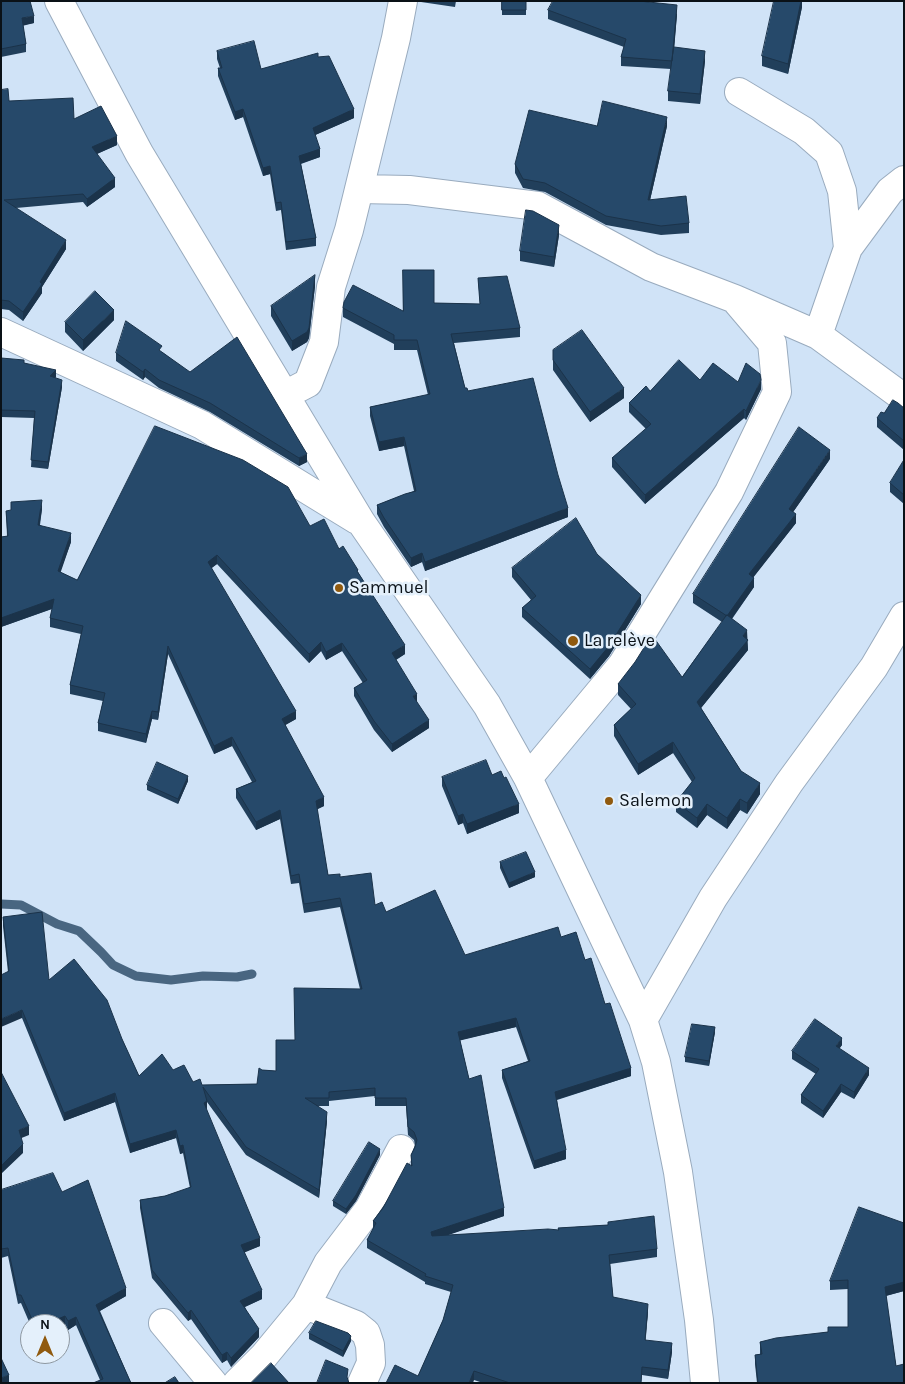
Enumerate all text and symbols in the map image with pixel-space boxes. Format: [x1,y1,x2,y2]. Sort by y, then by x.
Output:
place label: Sammuel [349,577,429,599]
marker: Sammuel [333,582,345,594]
place label: La relève [584,630,655,652]
marker: La relève [566,634,580,648]
place label: Salemon [619,790,692,812]
marker: Salemon [603,795,615,807]
north arrow [20,1314,70,1364]
text: N [40,1316,50,1333]

